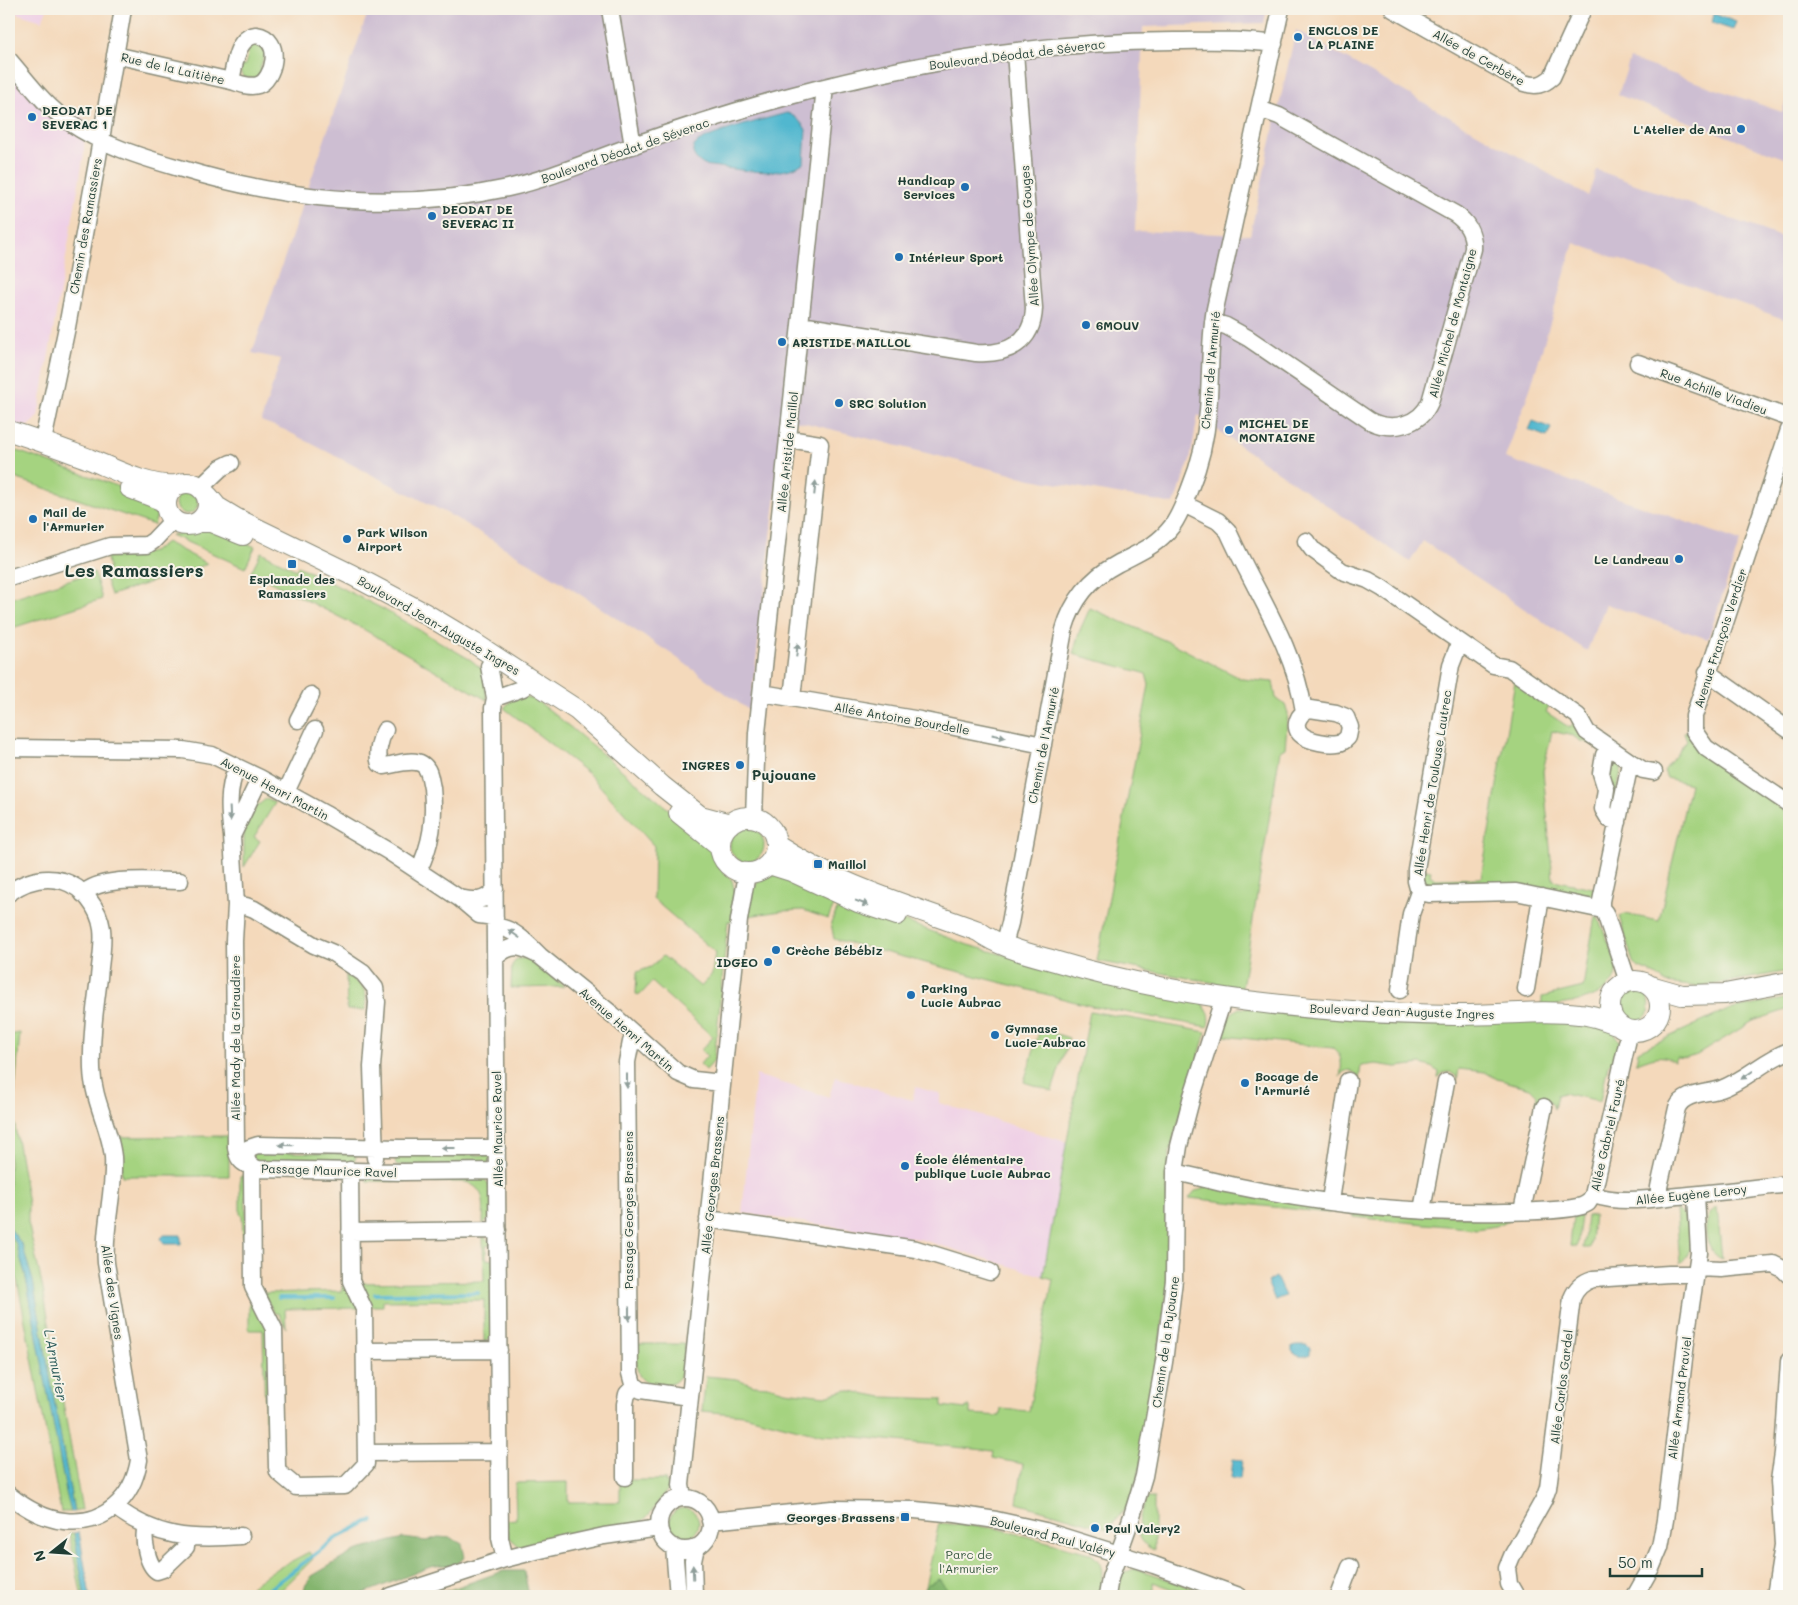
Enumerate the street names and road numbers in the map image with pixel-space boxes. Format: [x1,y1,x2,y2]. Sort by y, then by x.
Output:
street label: Allée de Cerbère [1430,25,1528,89]
street label: Boulevard Déodat de Séverac [928,35,1106,73]
street label: Rue de la Laitière [120,48,226,88]
street label: Boulevard Déodat de Séverac [539,114,711,186]
street label: Chemin des Ramassiers [65,156,105,295]
street label: Allée Olympe de Gouges [1016,165,1042,307]
street label: Allée Michel de Montaigne [1424,247,1480,399]
street label: Chemin de l'Armurié [1197,310,1223,430]
street label: Rue Achille Viadieu [1658,364,1770,418]
street label: Allée Aristide Maillol [773,391,801,513]
street label: Avenue François Verdier [1690,566,1750,710]
street label: Boulevard Jean-Auguste Ingres [355,572,523,678]
street label: Chemin de l'Armurié [1024,685,1062,805]
street label: Allée Henri de Toulouse Lautrec [1409,689,1455,877]
street label: Allée Antoine Bourdelle [833,698,971,738]
street label: Avenue Henri Martin [218,753,332,823]
street label: Allée Mady de la Giraudière [227,955,243,1121]
street label: Avenue Henri Martin [576,984,678,1074]
street label: Boulevard Jean-Auguste Ingres [1309,1000,1495,1022]
street label: Allée Maurice Ravel [488,1071,506,1187]
street label: Allée Gabriel Fauré [1586,1077,1628,1193]
street label: Allée Georges Brassens [697,1115,727,1255]
street label: Passage Georges Brassens [620,1131,636,1289]
street label: Passage Maurice Ravel [261,1160,397,1180]
street label: Allée Eugène Leroy [1635,1180,1747,1208]
street label: Allée des Vignes [98,1243,128,1341]
street label: Chemin de la Pujouane [1148,1275,1182,1409]
street label: Allée Carlos Gardel [1546,1329,1576,1445]
street label: Allée Armand Praviel [1664,1336,1694,1460]
street label: Boulevard Paul Valéry [989,1512,1117,1560]

